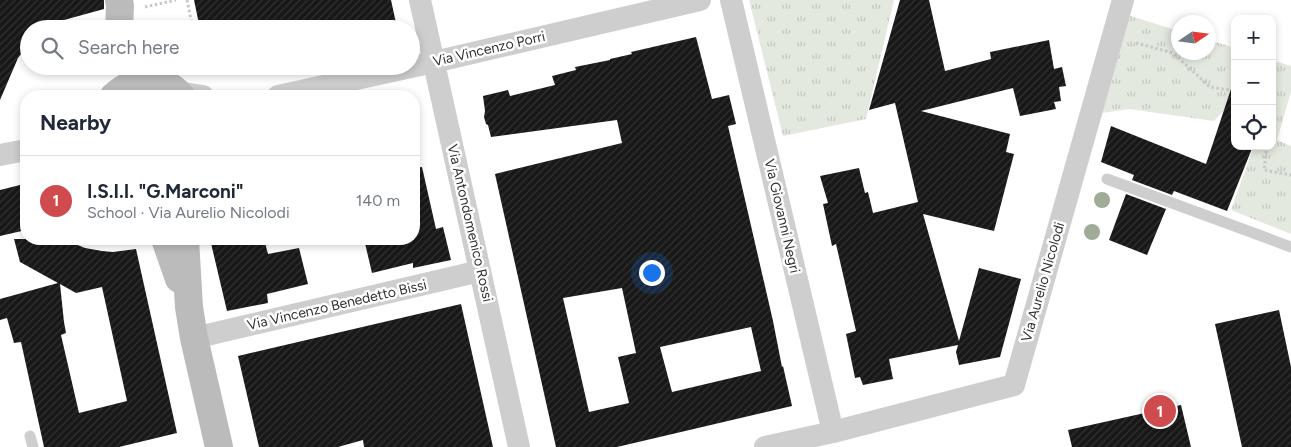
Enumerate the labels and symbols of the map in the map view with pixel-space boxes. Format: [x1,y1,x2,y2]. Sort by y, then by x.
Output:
north arrow [1171,15,1216,60]
street label: Via Vincenzo Porri [431,28,547,70]
street label: Via Antondomenico Rossi [444,143,496,303]
street label: Via Giovanni Negri [761,157,803,275]
street label: Via Aurelio Nicolodi [1018,220,1068,344]
your location [639,260,665,286]
street label: Via Vincenzo Benedetto Bissi [246,276,428,334]
pin: 1 [1144,392,1176,430]

